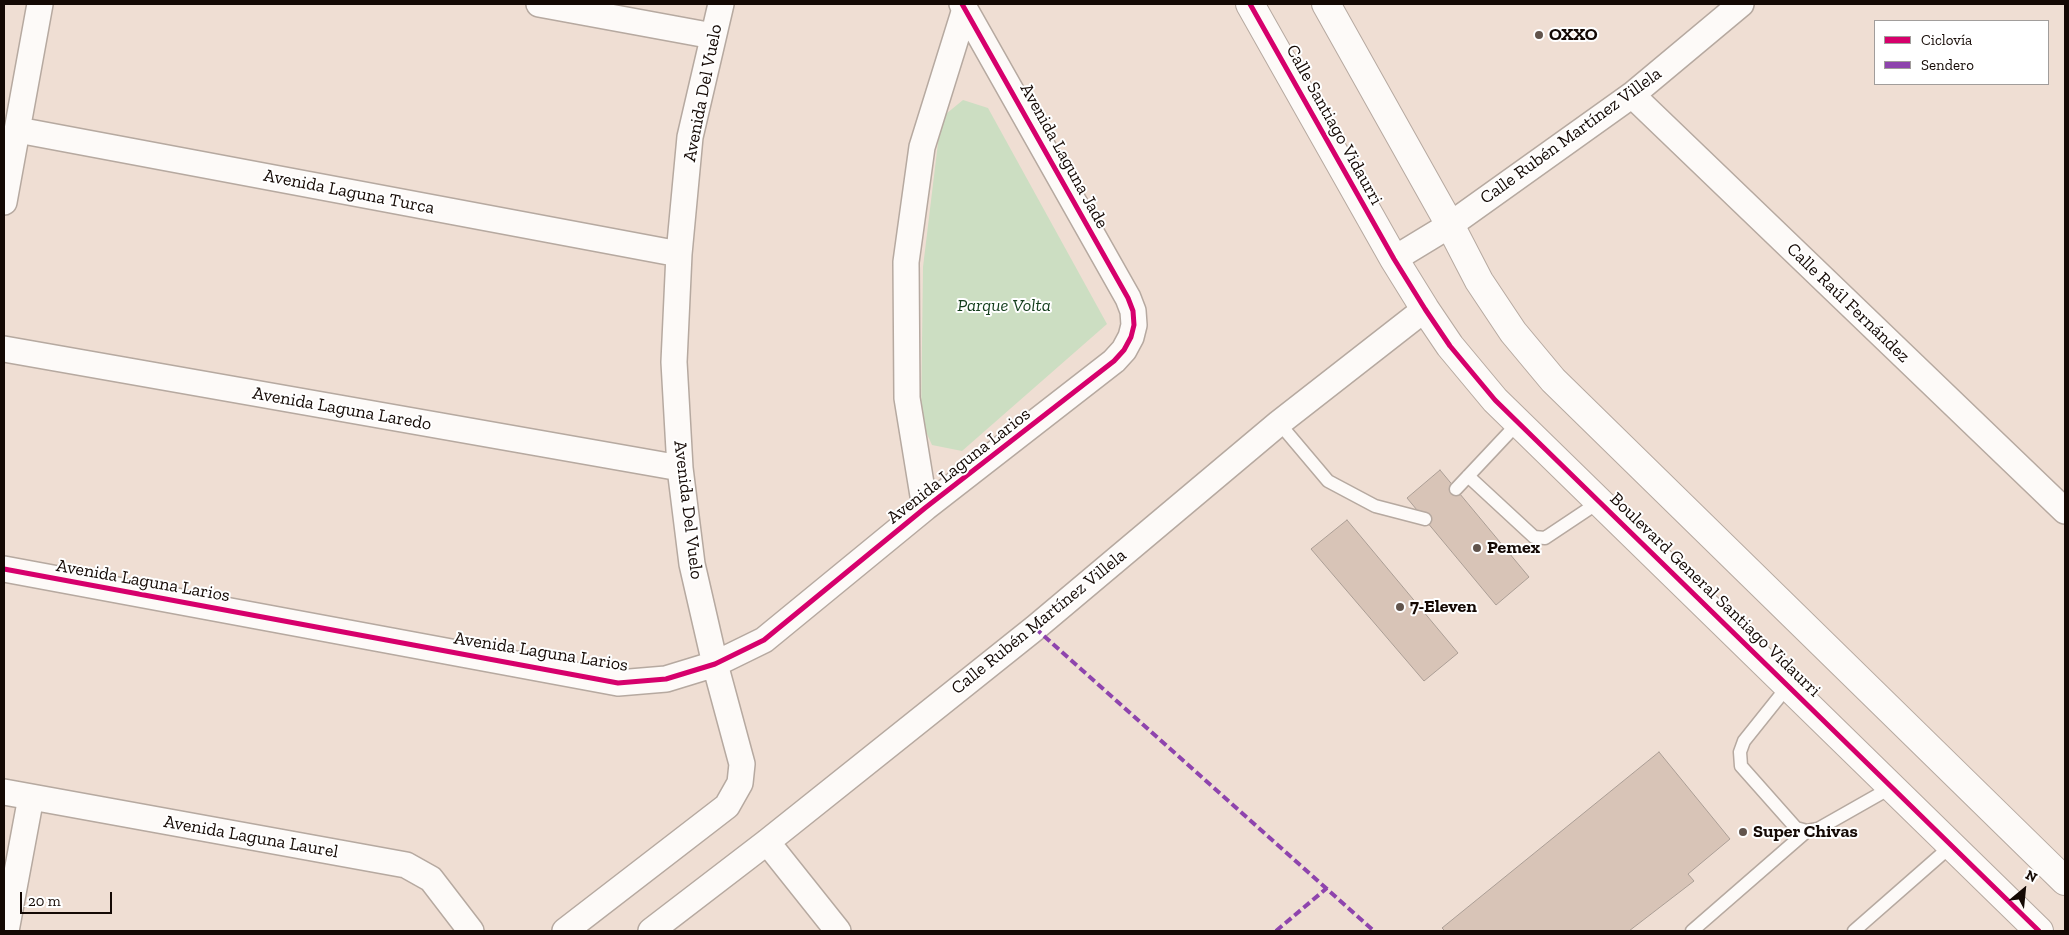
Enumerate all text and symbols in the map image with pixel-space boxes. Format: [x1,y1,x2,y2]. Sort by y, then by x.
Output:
legend [1874,20,2049,85]
street label: Avenida Del Vuelo [679,22,727,164]
place label: OXXO [1549,24,1598,46]
marker: OXXO [1533,29,1545,41]
text: Ciclovía [1921,31,1972,49]
street label: Calle Santiago Vidaurri [1281,41,1387,209]
text: Sendero [1921,56,1974,74]
street label: Calle Rubén Martínez Villela [1476,63,1666,209]
street label: Avenida Laguna Jade [1015,80,1113,232]
street label: Avenida Laguna Turca [262,165,436,219]
street label: Calle Raúl Fernández [1782,239,1914,367]
park label: Parque Volta [957,295,1051,317]
street label: Avenida Laguna Laredo [251,383,433,435]
street label: Avenida Laguna Larios [883,403,1035,529]
street label: Avenida Del Vuelo [669,439,707,581]
street label: Boulevard General Santiago Vidaurri [1605,488,1825,702]
place label: Pemex [1487,537,1540,559]
marker: Pemex [1471,542,1483,554]
street label: Calle Rubén Martínez Villela [947,545,1131,699]
street label: Avenida Laguna Larios [54,555,232,607]
place label: 7-Eleven [1410,596,1477,618]
marker: 7-Eleven [1394,601,1406,613]
street label: Avenida Laguna Larios [452,628,630,676]
street label: Avenida Laguna Laurel [162,811,340,863]
place label: Super Chivas [1753,821,1858,843]
marker: Super Chivas [1737,826,1749,838]
north arrow [1999,865,2049,915]
text: N [2023,866,2040,886]
scale bar [22,882,115,914]
text: 20 m [28,892,61,910]

